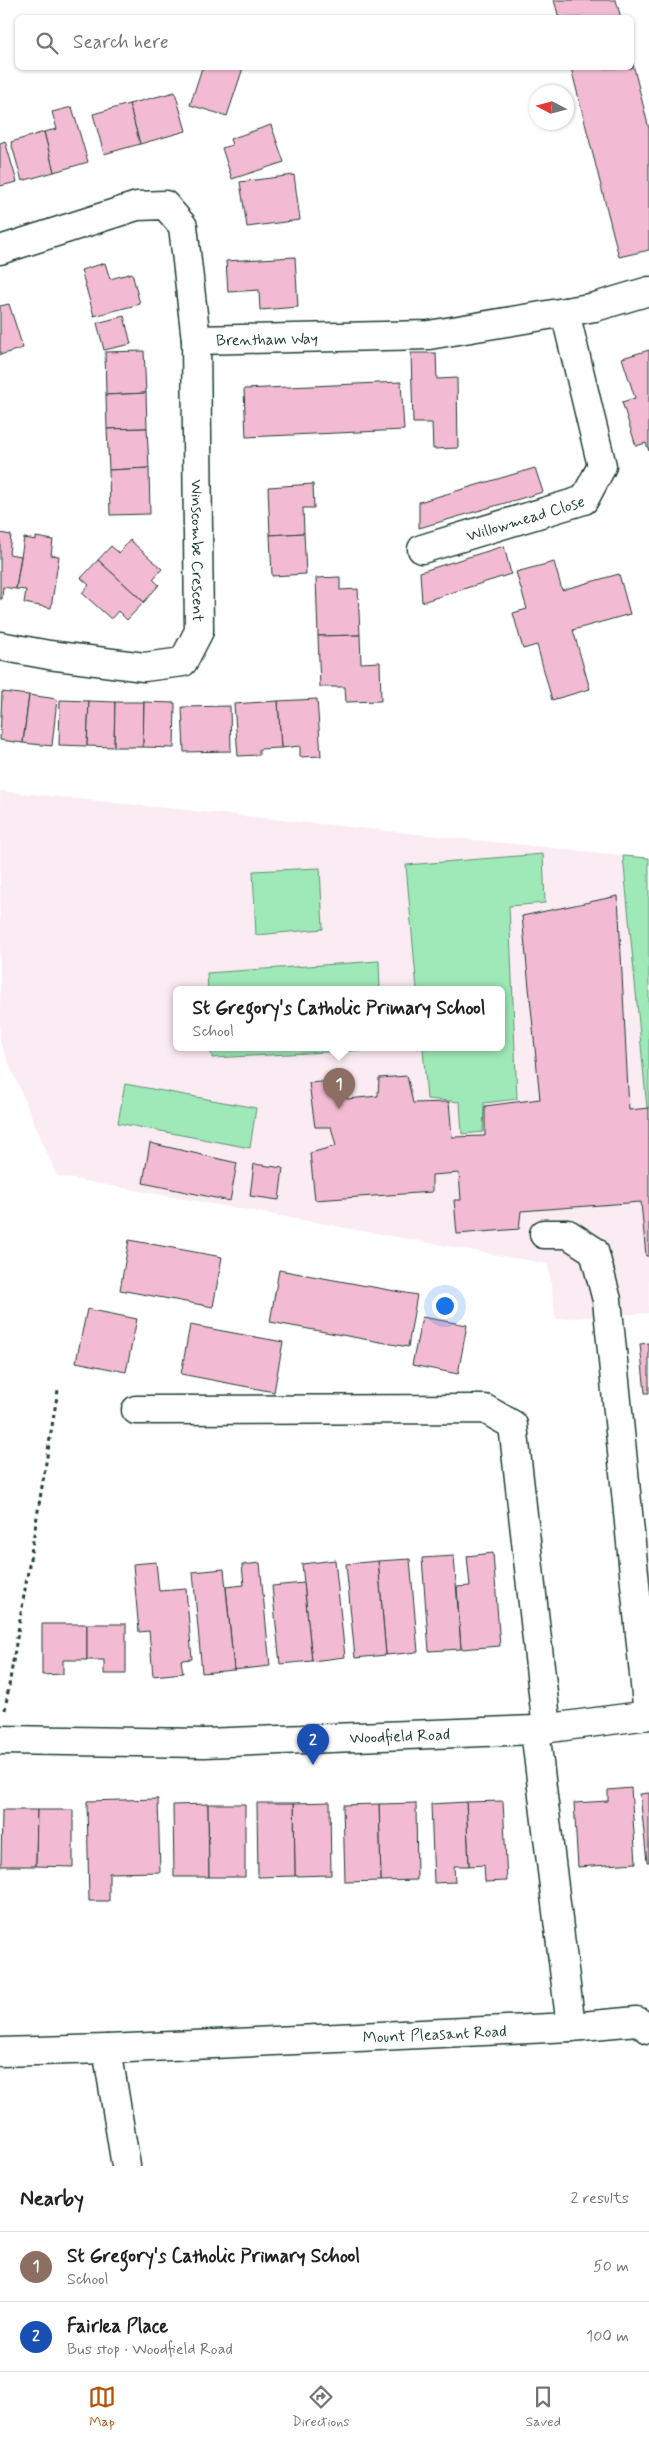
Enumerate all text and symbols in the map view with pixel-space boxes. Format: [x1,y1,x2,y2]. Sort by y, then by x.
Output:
search box [15,15,634,70]
icon: search [33,29,61,57]
text: Search here [73,30,169,55]
north arrow [529,85,574,130]
street label: Brentham Way [216,328,318,352]
street label: Winscombe Crescent [185,479,208,622]
street label: Willowmead Close [464,491,587,547]
popup [173,986,505,1051]
text: St Gregory's Catholic Primary School [193,996,485,1021]
text: School [193,1021,234,1042]
pin: 1 [323,1068,355,1109]
your location [432,1293,458,1319]
pin: 2 [297,1724,329,1765]
street label: Woodfield Road [349,1724,451,1749]
street label: Mount Pleasant Road [362,2021,507,2049]
text: Nearby [20,2185,84,2213]
text: 2 results [571,2188,629,2209]
text: St Gregory's Catholic Primary School [67,2244,360,2269]
text: 1 [32,2256,40,2277]
text: 50 m [593,2256,629,2277]
text: School [67,2269,108,2290]
text: Fairlea Place [67,2314,168,2339]
text: 2 [32,2326,40,2347]
text: 100 m [586,2326,629,2347]
text: Bus stop · Woodfield Road [67,2339,233,2360]
tab: Map [88,2383,116,2431]
tab: Directions [292,2383,350,2431]
tab: Saved [526,2383,561,2431]

